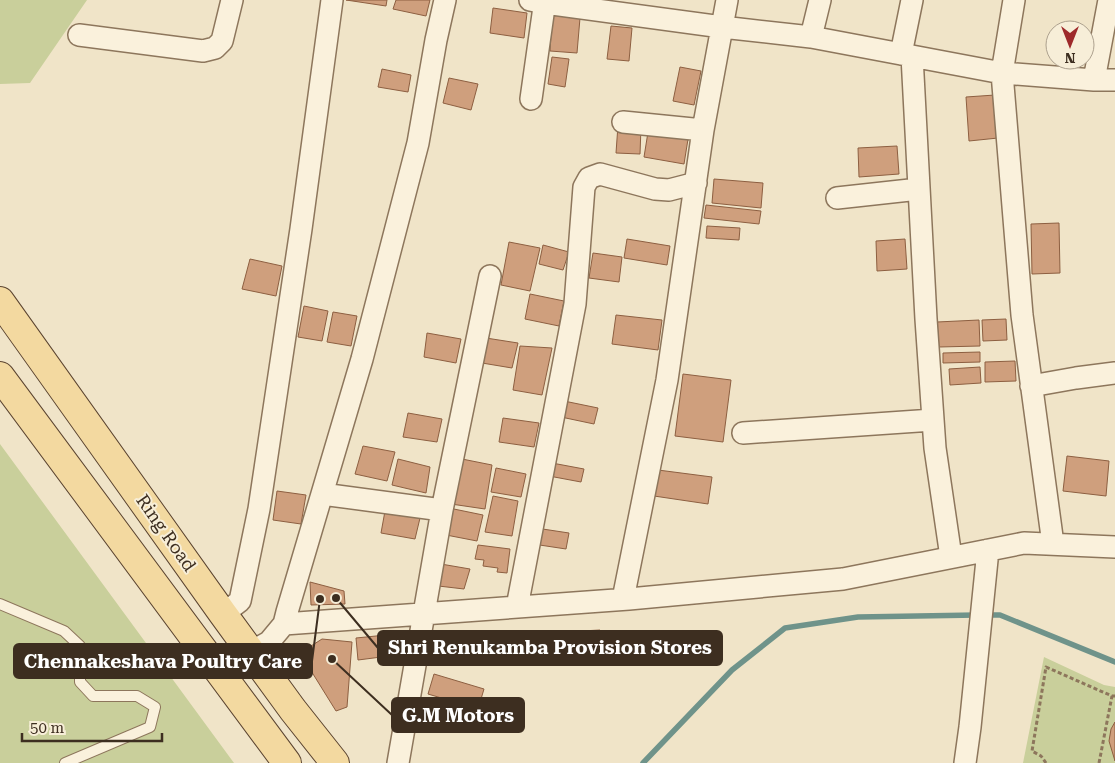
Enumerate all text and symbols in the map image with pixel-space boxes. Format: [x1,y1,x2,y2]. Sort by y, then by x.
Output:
north arrow [1045,20,1095,70]
text: N [1064,50,1075,66]
street label: Ring Road [132,490,201,576]
callout: Shri Renukamba Provision Stores [378,631,722,665]
text: Shri Renukamba Provision Stores [388,636,712,659]
callout: Chennakeshava Poultry Care [14,644,312,678]
text: Chennakeshava Poultry Care [24,650,302,673]
callout: G.M Motors [392,698,524,732]
text: G.M Motors [402,704,514,727]
scale bar [22,710,162,742]
text: 50 m [30,719,65,737]

